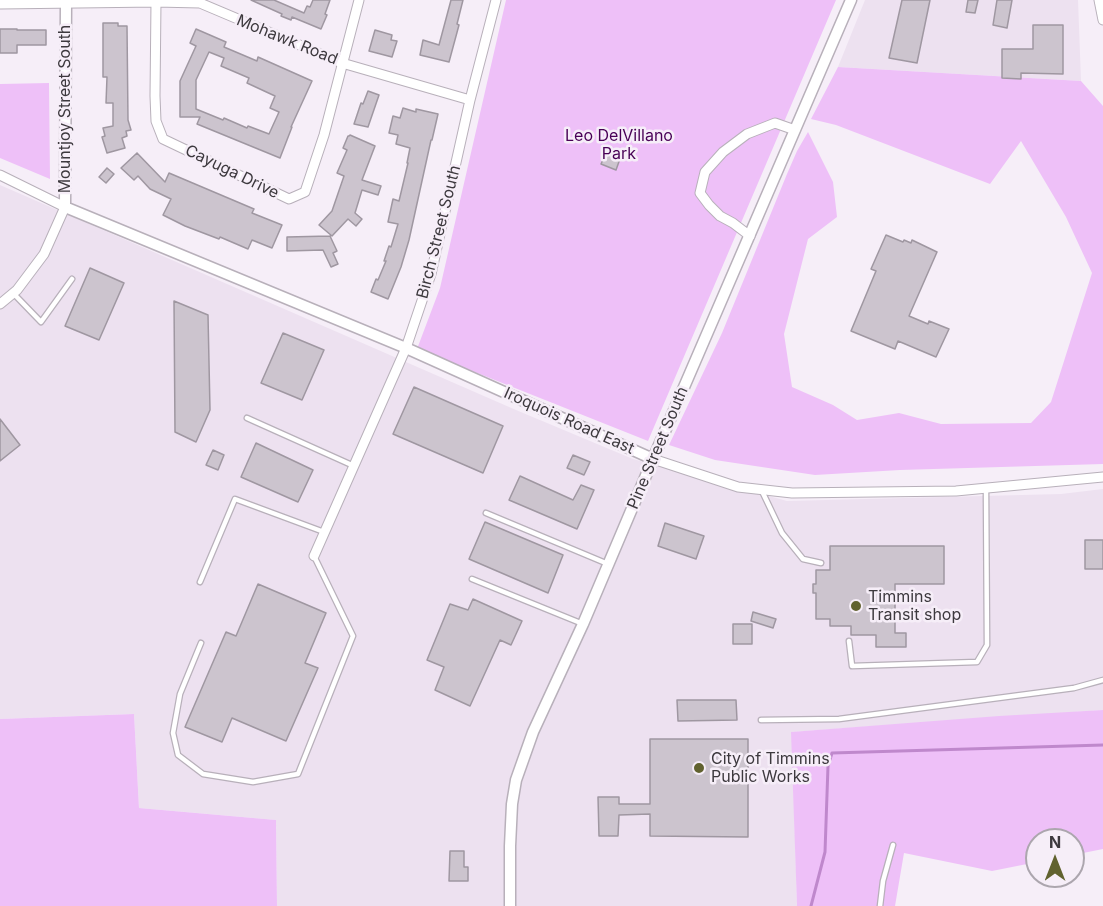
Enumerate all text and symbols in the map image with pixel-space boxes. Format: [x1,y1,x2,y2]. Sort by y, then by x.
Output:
street label: Mohawk Road [234,11,340,69]
street label: Mountjoy Street South [55,25,75,193]
park label: Leo DelVillano Park [565,126,673,164]
street label: Cayuga Drive [182,141,282,203]
street label: Birch Street South [413,163,465,301]
street label: Iroquois Road East [501,384,637,458]
street label: Pine Street South [624,384,692,512]
place label: Timmins Transit shop [868,587,961,625]
marker: Timmins Transit shop [849,599,863,613]
place label: City of Timmins Public Works [711,749,830,787]
marker: City of Timmins Public Works [692,761,706,775]
north arrow [1025,828,1085,888]
text: N [1049,832,1061,852]

